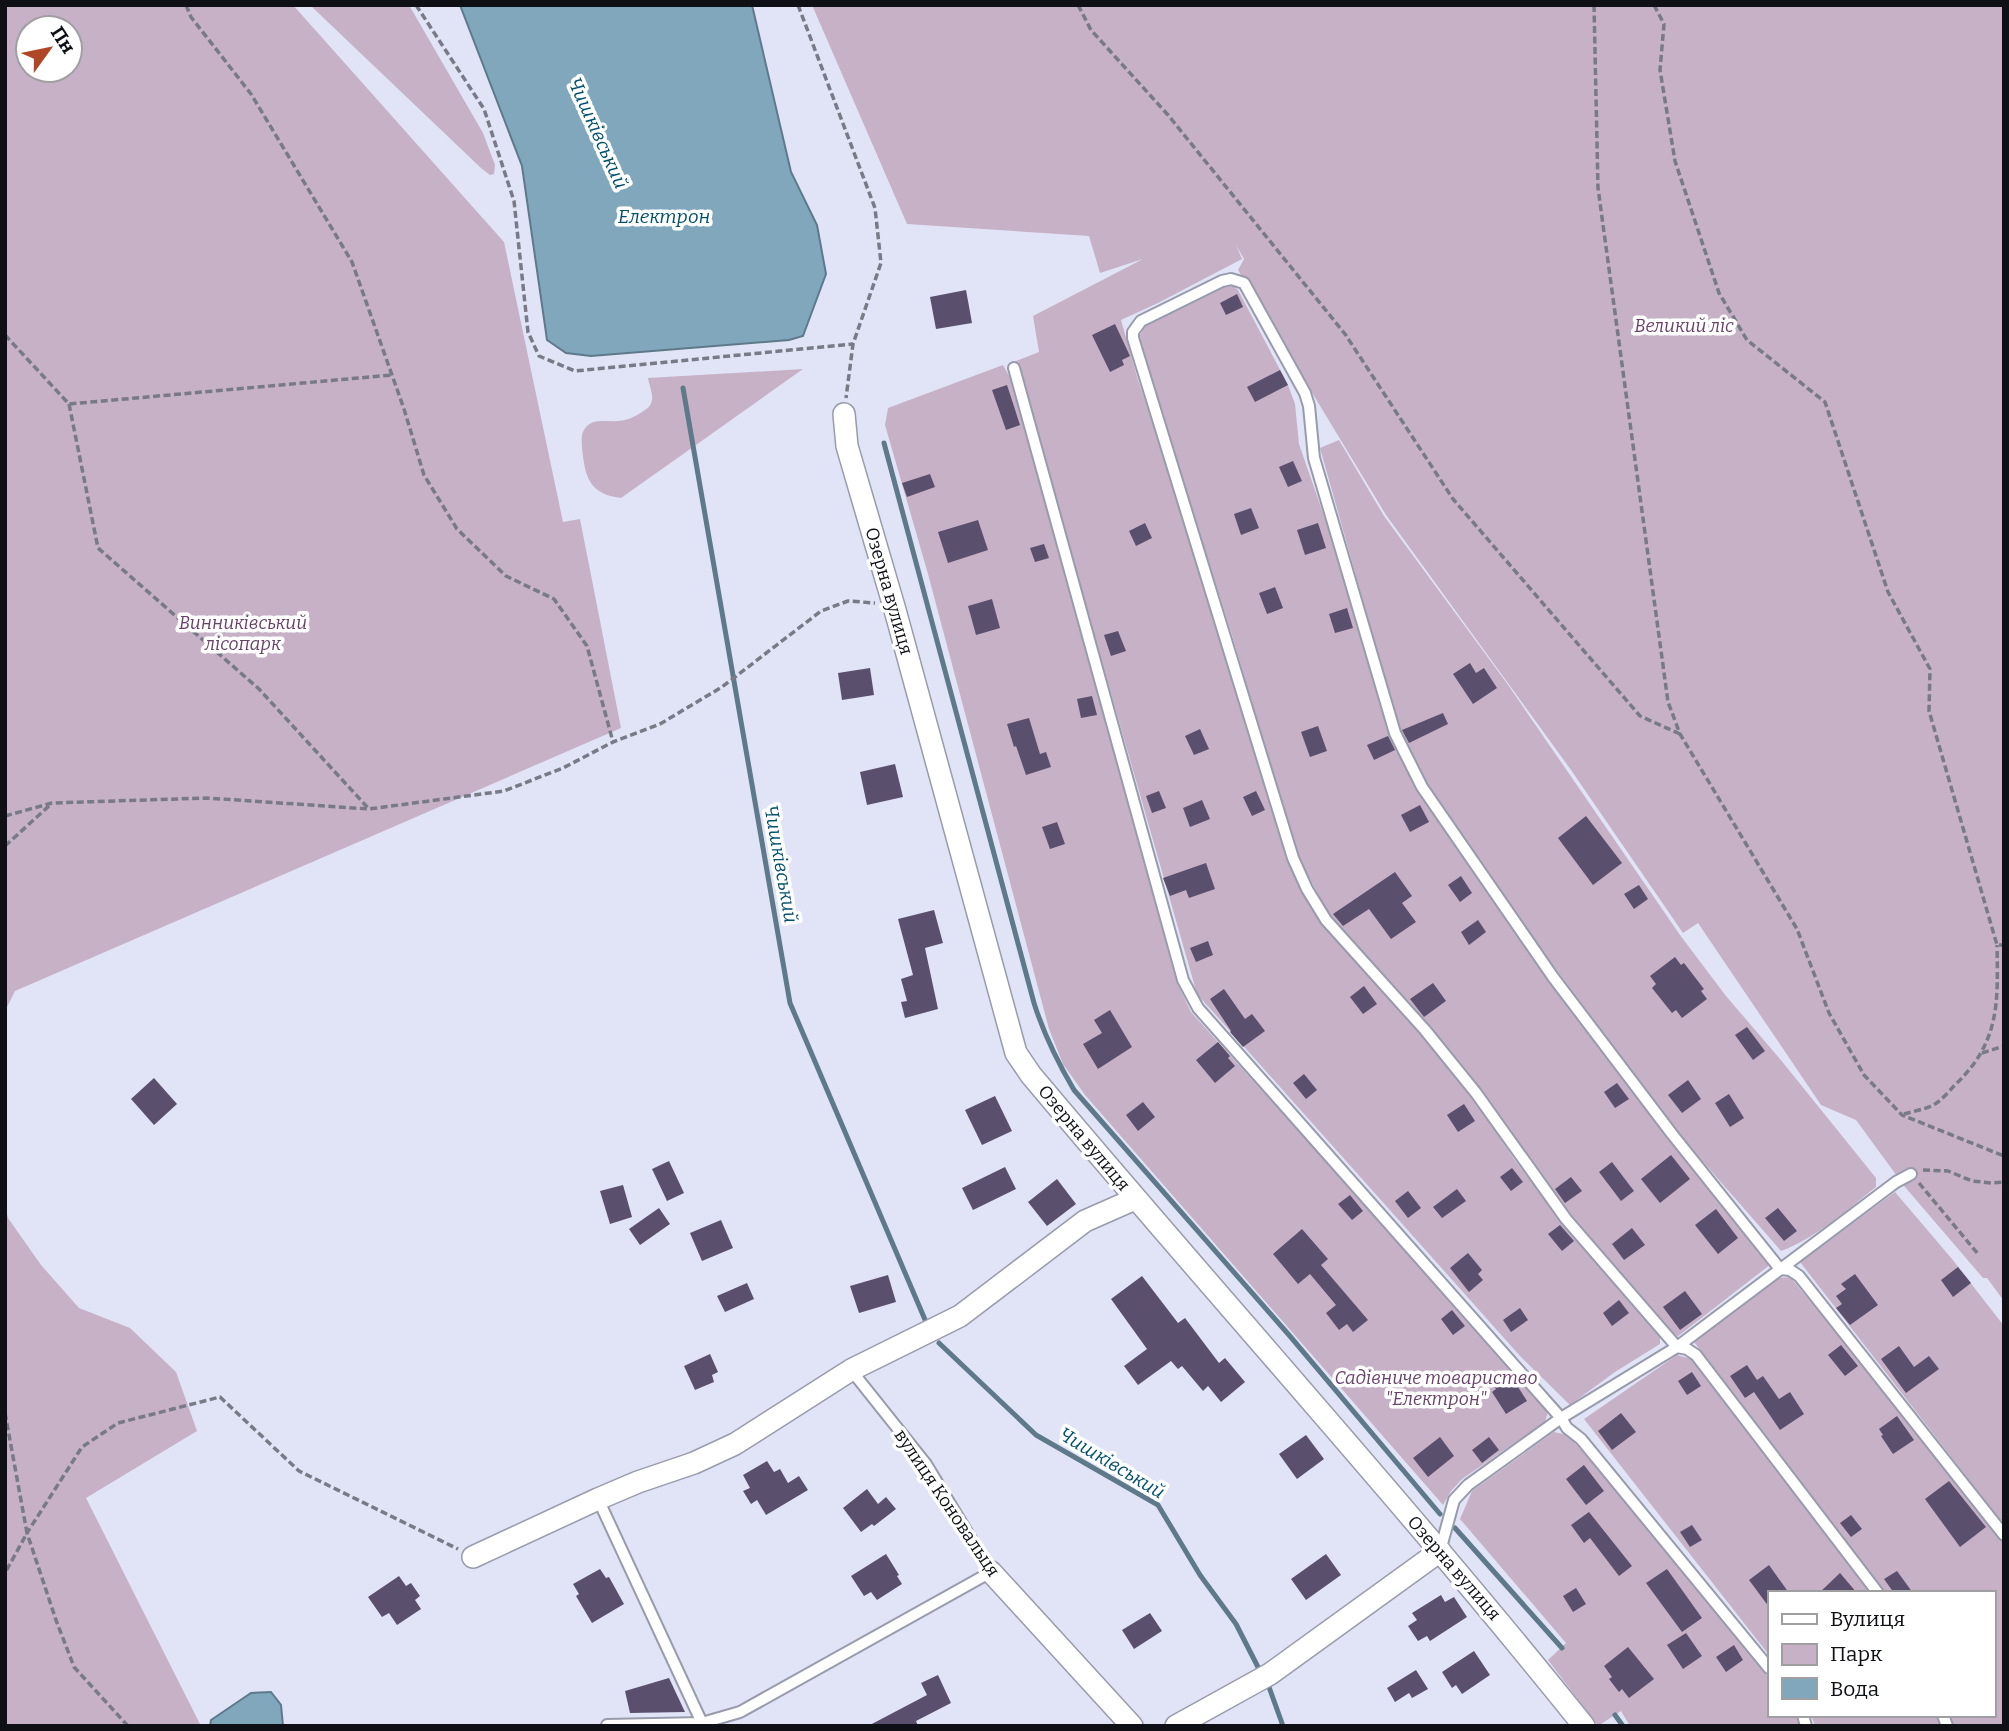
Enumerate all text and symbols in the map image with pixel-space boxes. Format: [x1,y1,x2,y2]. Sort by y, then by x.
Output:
north arrow [14,14,84,84]
text: Пн [46,22,80,58]
water label: Чишківський [563,74,633,192]
water label: Електрон [618,205,710,228]
park label: Великий ліс [1634,315,1734,337]
street label: Озерна вулиця [860,525,918,657]
park label: Винниківський лісопарк [179,612,307,655]
water label: Чишківський [759,803,803,925]
street label: Озерна вулиця [1033,1081,1135,1195]
park label: Садівниче товариство "Електрон" [1335,1367,1537,1410]
water label: Чишківський [1055,1422,1169,1504]
street label: вулиця Коновальця [889,1425,1005,1581]
street label: Озерна вулиця [1403,1511,1505,1625]
legend [1768,1591,1995,1717]
text: Вулиця [1830,1606,1905,1632]
text: Парк [1830,1641,1883,1667]
text: Вода [1830,1676,1880,1702]

